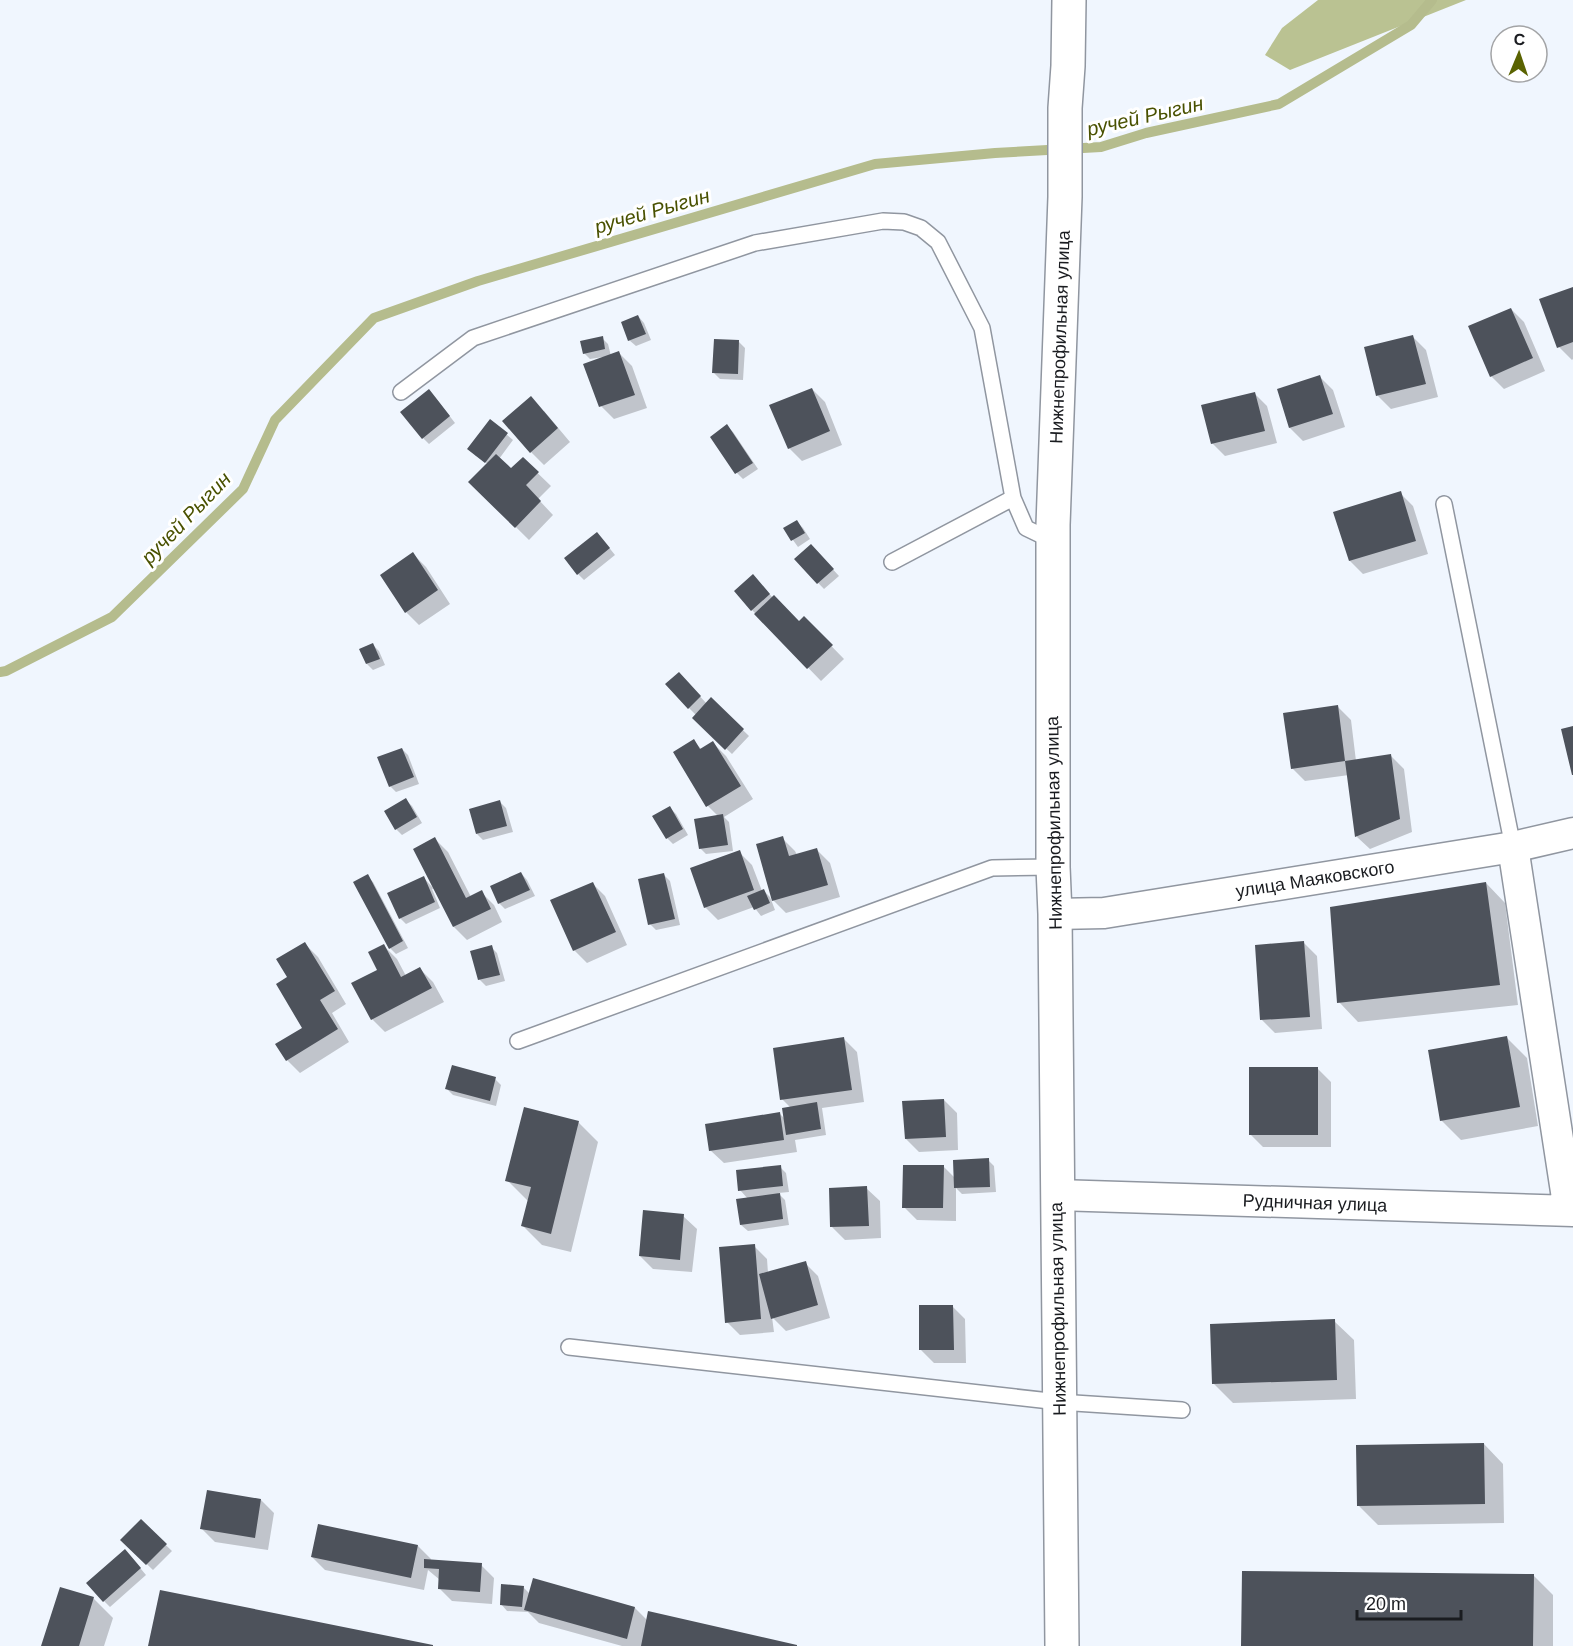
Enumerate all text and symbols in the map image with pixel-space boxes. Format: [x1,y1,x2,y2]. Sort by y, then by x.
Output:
north arrow [1489,24,1549,84]
text: С [1513,31,1526,48]
water label: ручей Рыгин [1084,92,1205,140]
water label: ручей Рыгин [591,184,712,238]
street label: Нижнепрофильная улица [1046,229,1074,444]
water label: ручей Рыгин [136,468,235,569]
street label: Нижнепрофильная улица [1042,715,1066,930]
street label: улица Маяковского [1234,857,1396,901]
street label: Рудничная улица [1242,1190,1389,1216]
street label: Нижнепрофильная улица [1046,1201,1070,1416]
scale bar [1357,1583,1460,1621]
text: 20 m [1366,1594,1406,1614]

